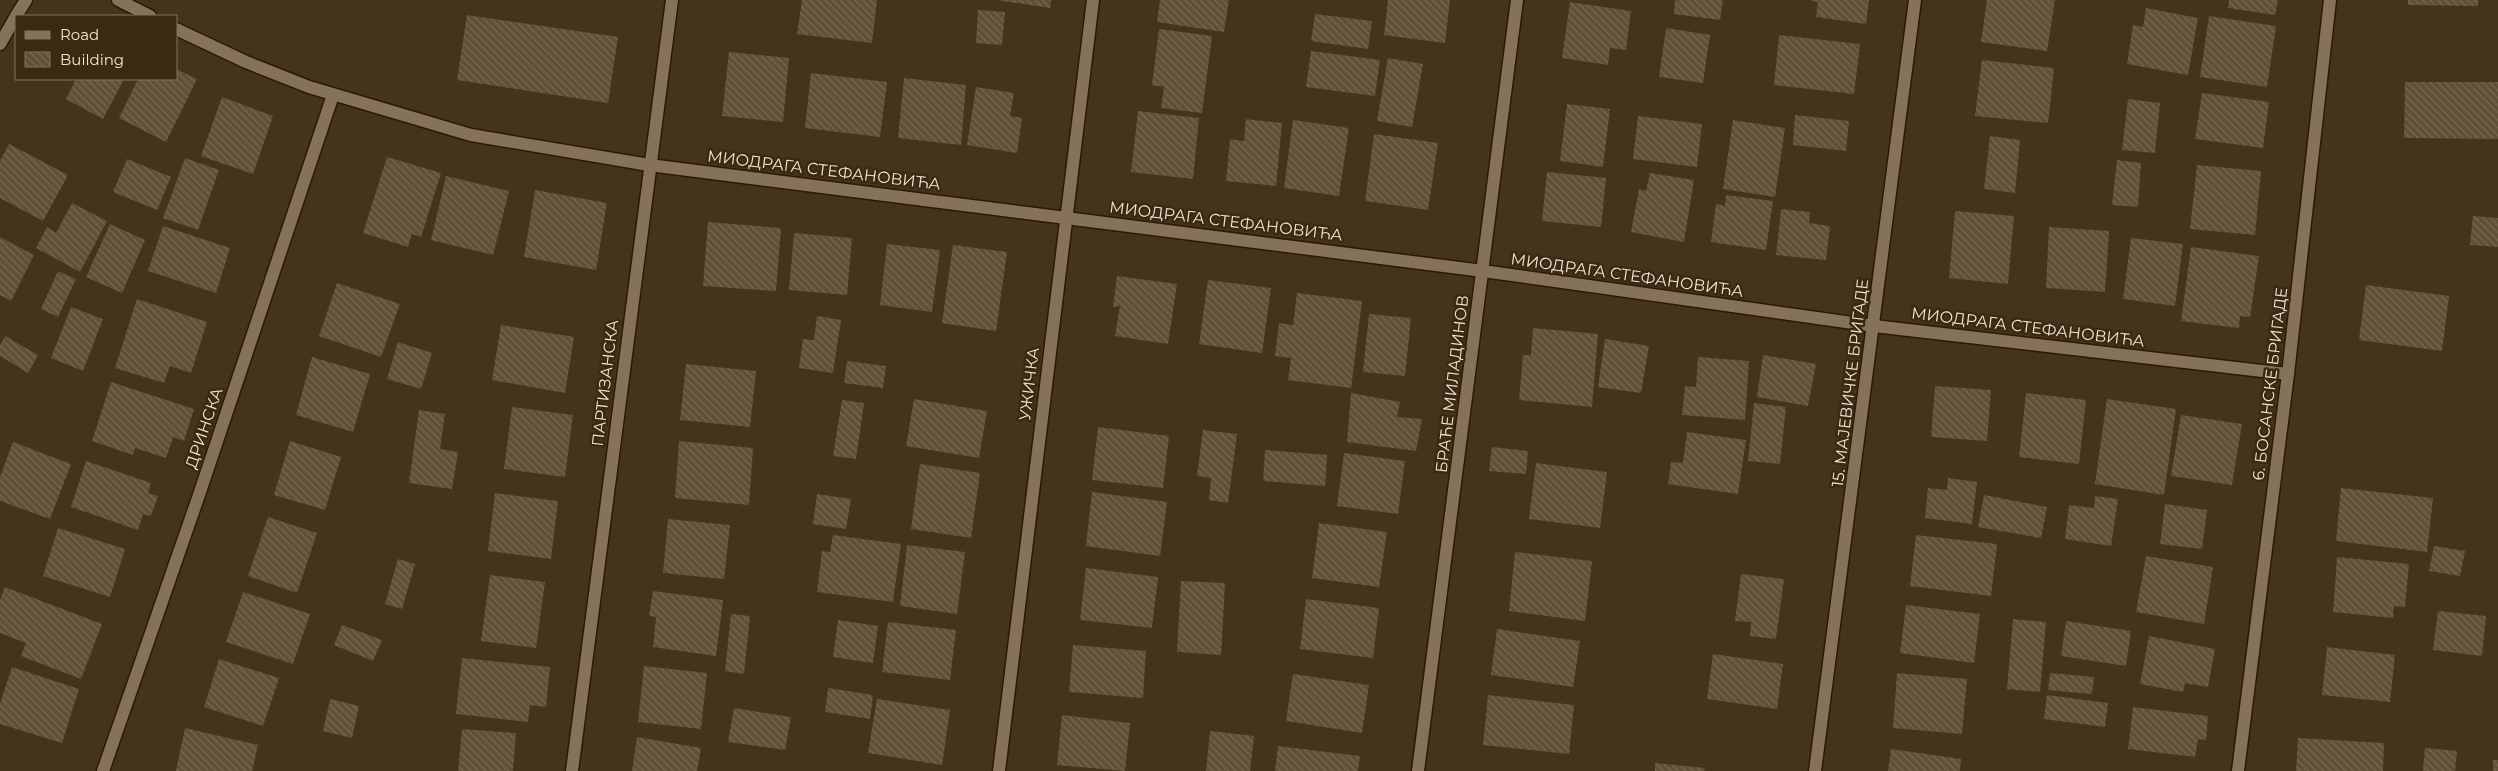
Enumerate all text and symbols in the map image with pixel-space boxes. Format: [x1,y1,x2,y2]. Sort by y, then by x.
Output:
legend [15,15,178,80]
text: Road [60,25,99,44]
text: Building [60,50,124,69]
street label: МИОДРАГА СТЕФАНОВИЋА [706,146,942,194]
street label: МИОДРАГА СТЕФАНОВИЋА [1108,197,1344,245]
street label: МИОДРАГА СТЕФАНОВИЋА [1509,249,1745,301]
street label: 15. МАЈЕВИЧКЕ БРИГАДЕ [1828,278,1872,488]
street label: 6. БОСАНСКЕ БРИГАДЕ [2249,286,2291,482]
street label: БРАЋЕ МИЛАДИНОВ [1432,294,1472,474]
street label: МИОДРАГА СТЕФАНОВИЋА [1910,303,2146,351]
street label: ПАРТИЗАНСКА [588,319,622,447]
street label: УЖИЧКА [1015,346,1043,422]
street label: ДРИНСКА [181,385,227,471]

